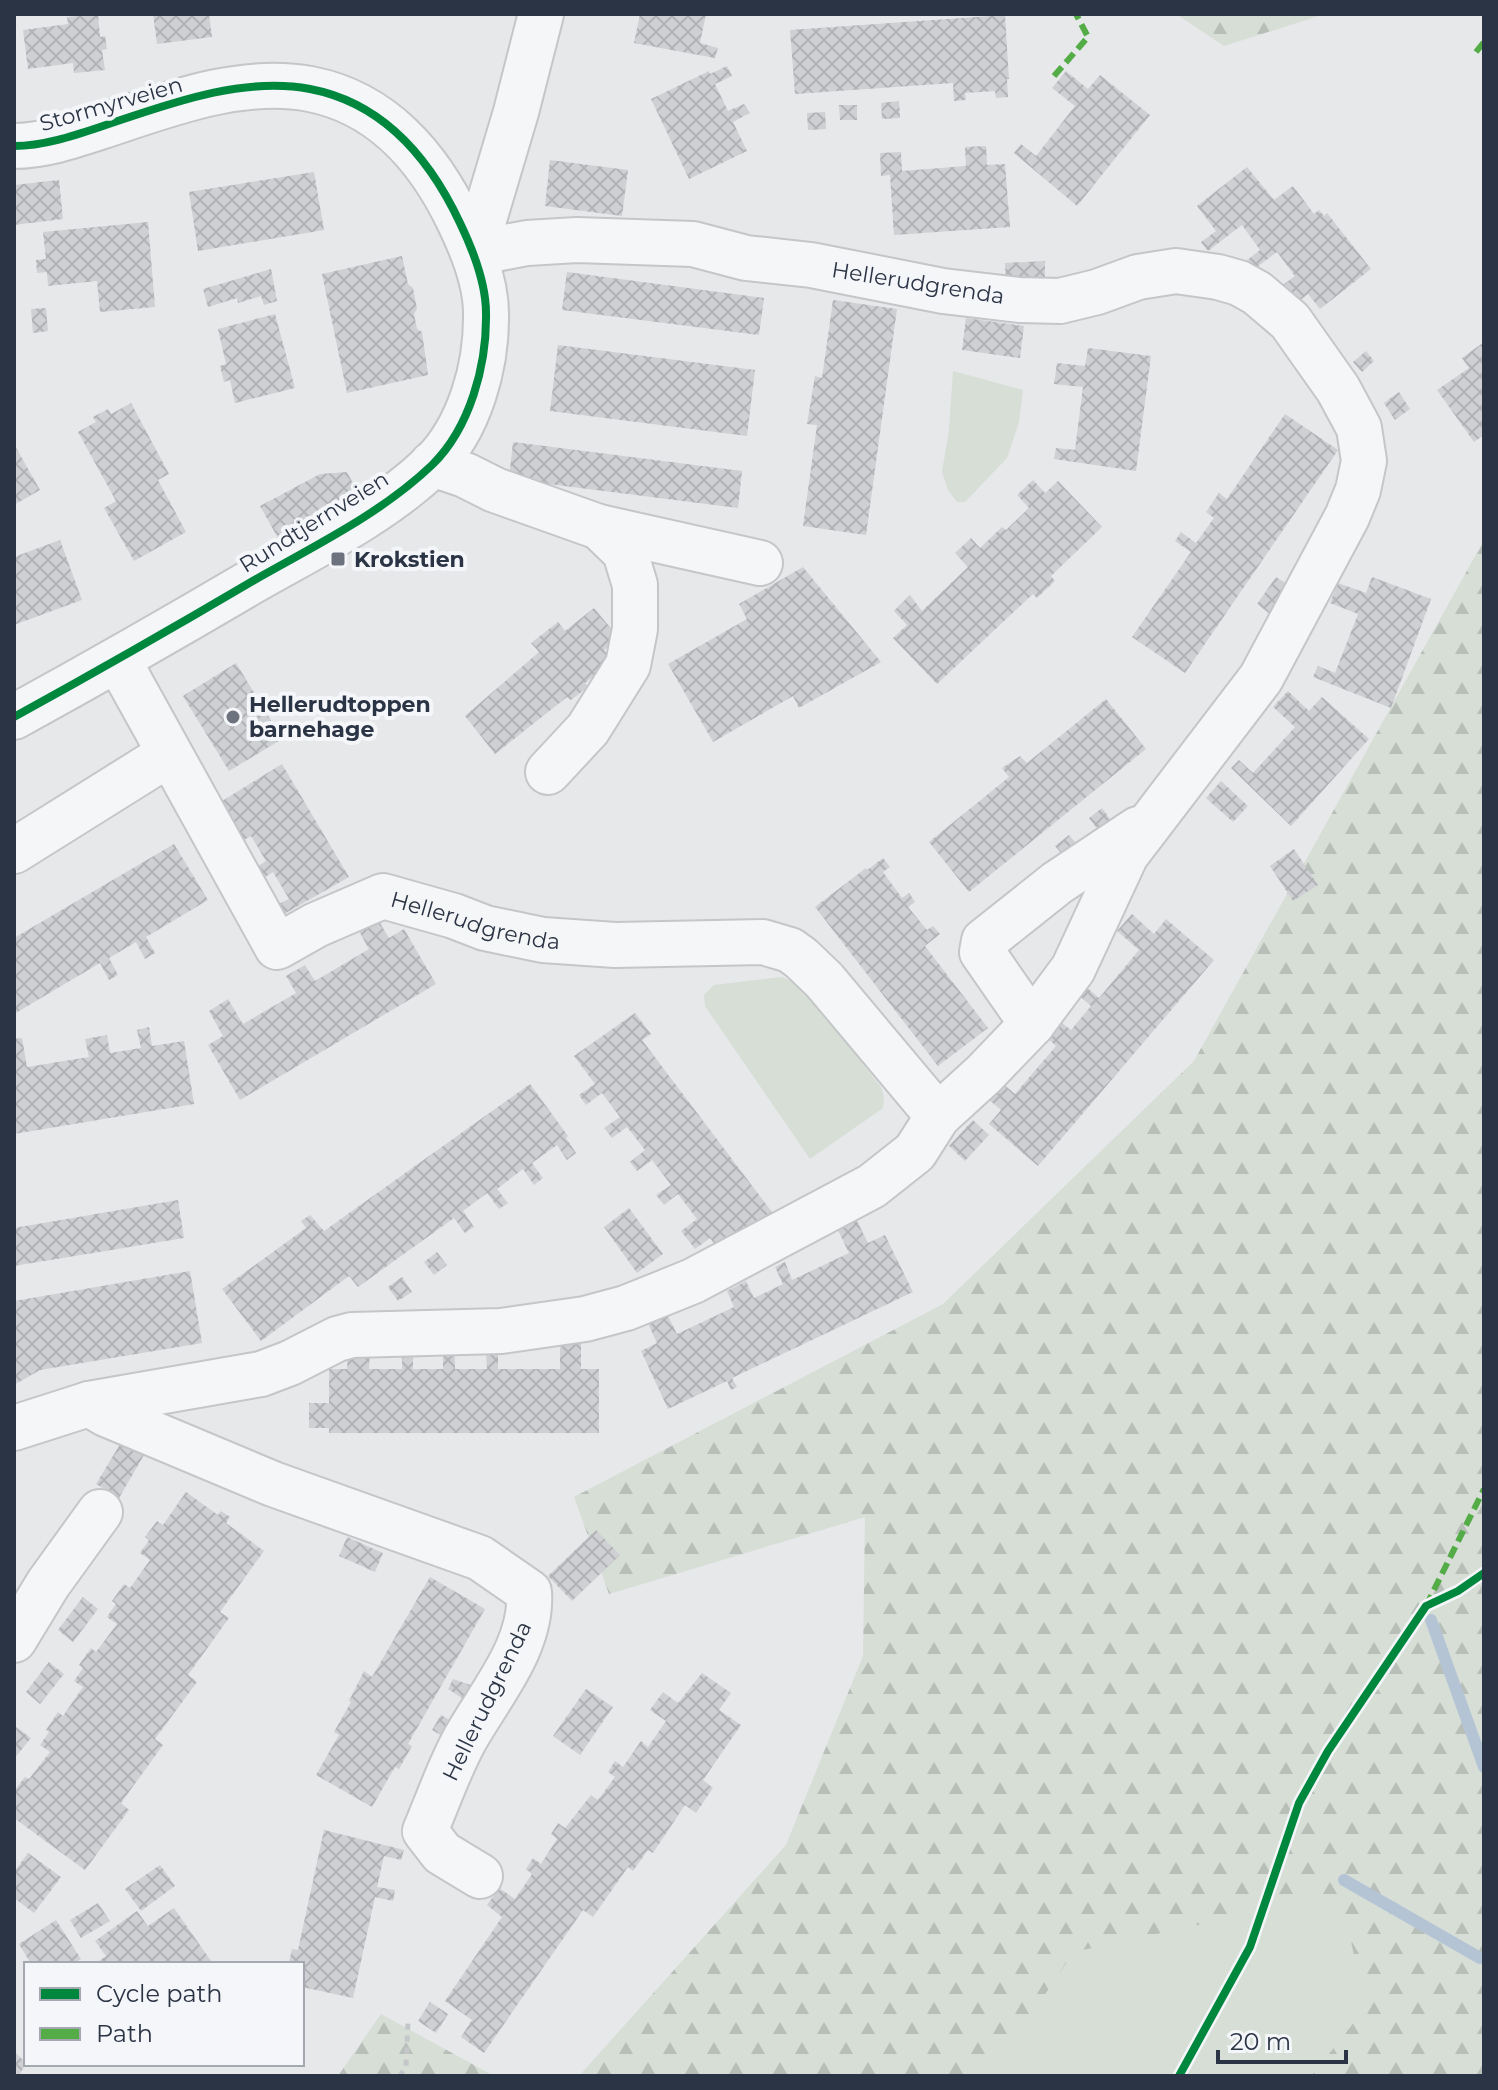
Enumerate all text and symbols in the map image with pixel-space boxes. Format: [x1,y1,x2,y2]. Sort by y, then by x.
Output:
street label: Stormyrveien [36,71,186,137]
street label: Hellerudgrenda [830,256,1006,310]
street label: Rundtjernveien [234,465,394,579]
place label: Krokstien [354,546,465,573]
marker: Krokstien [329,550,347,568]
place label: Hellerudtoppen barnehage [249,691,431,743]
marker: Hellerudtoppen barnehage [224,708,242,726]
street label: Hellerudgrenda [388,885,561,955]
street label: Hellerudgrenda [437,1617,537,1785]
legend [24,1962,304,2066]
text: Cycle path [96,1979,223,2008]
scale bar [1218,2014,1346,2064]
text: Path [96,2019,153,2048]
text: 20 m [1230,2027,1291,2056]

